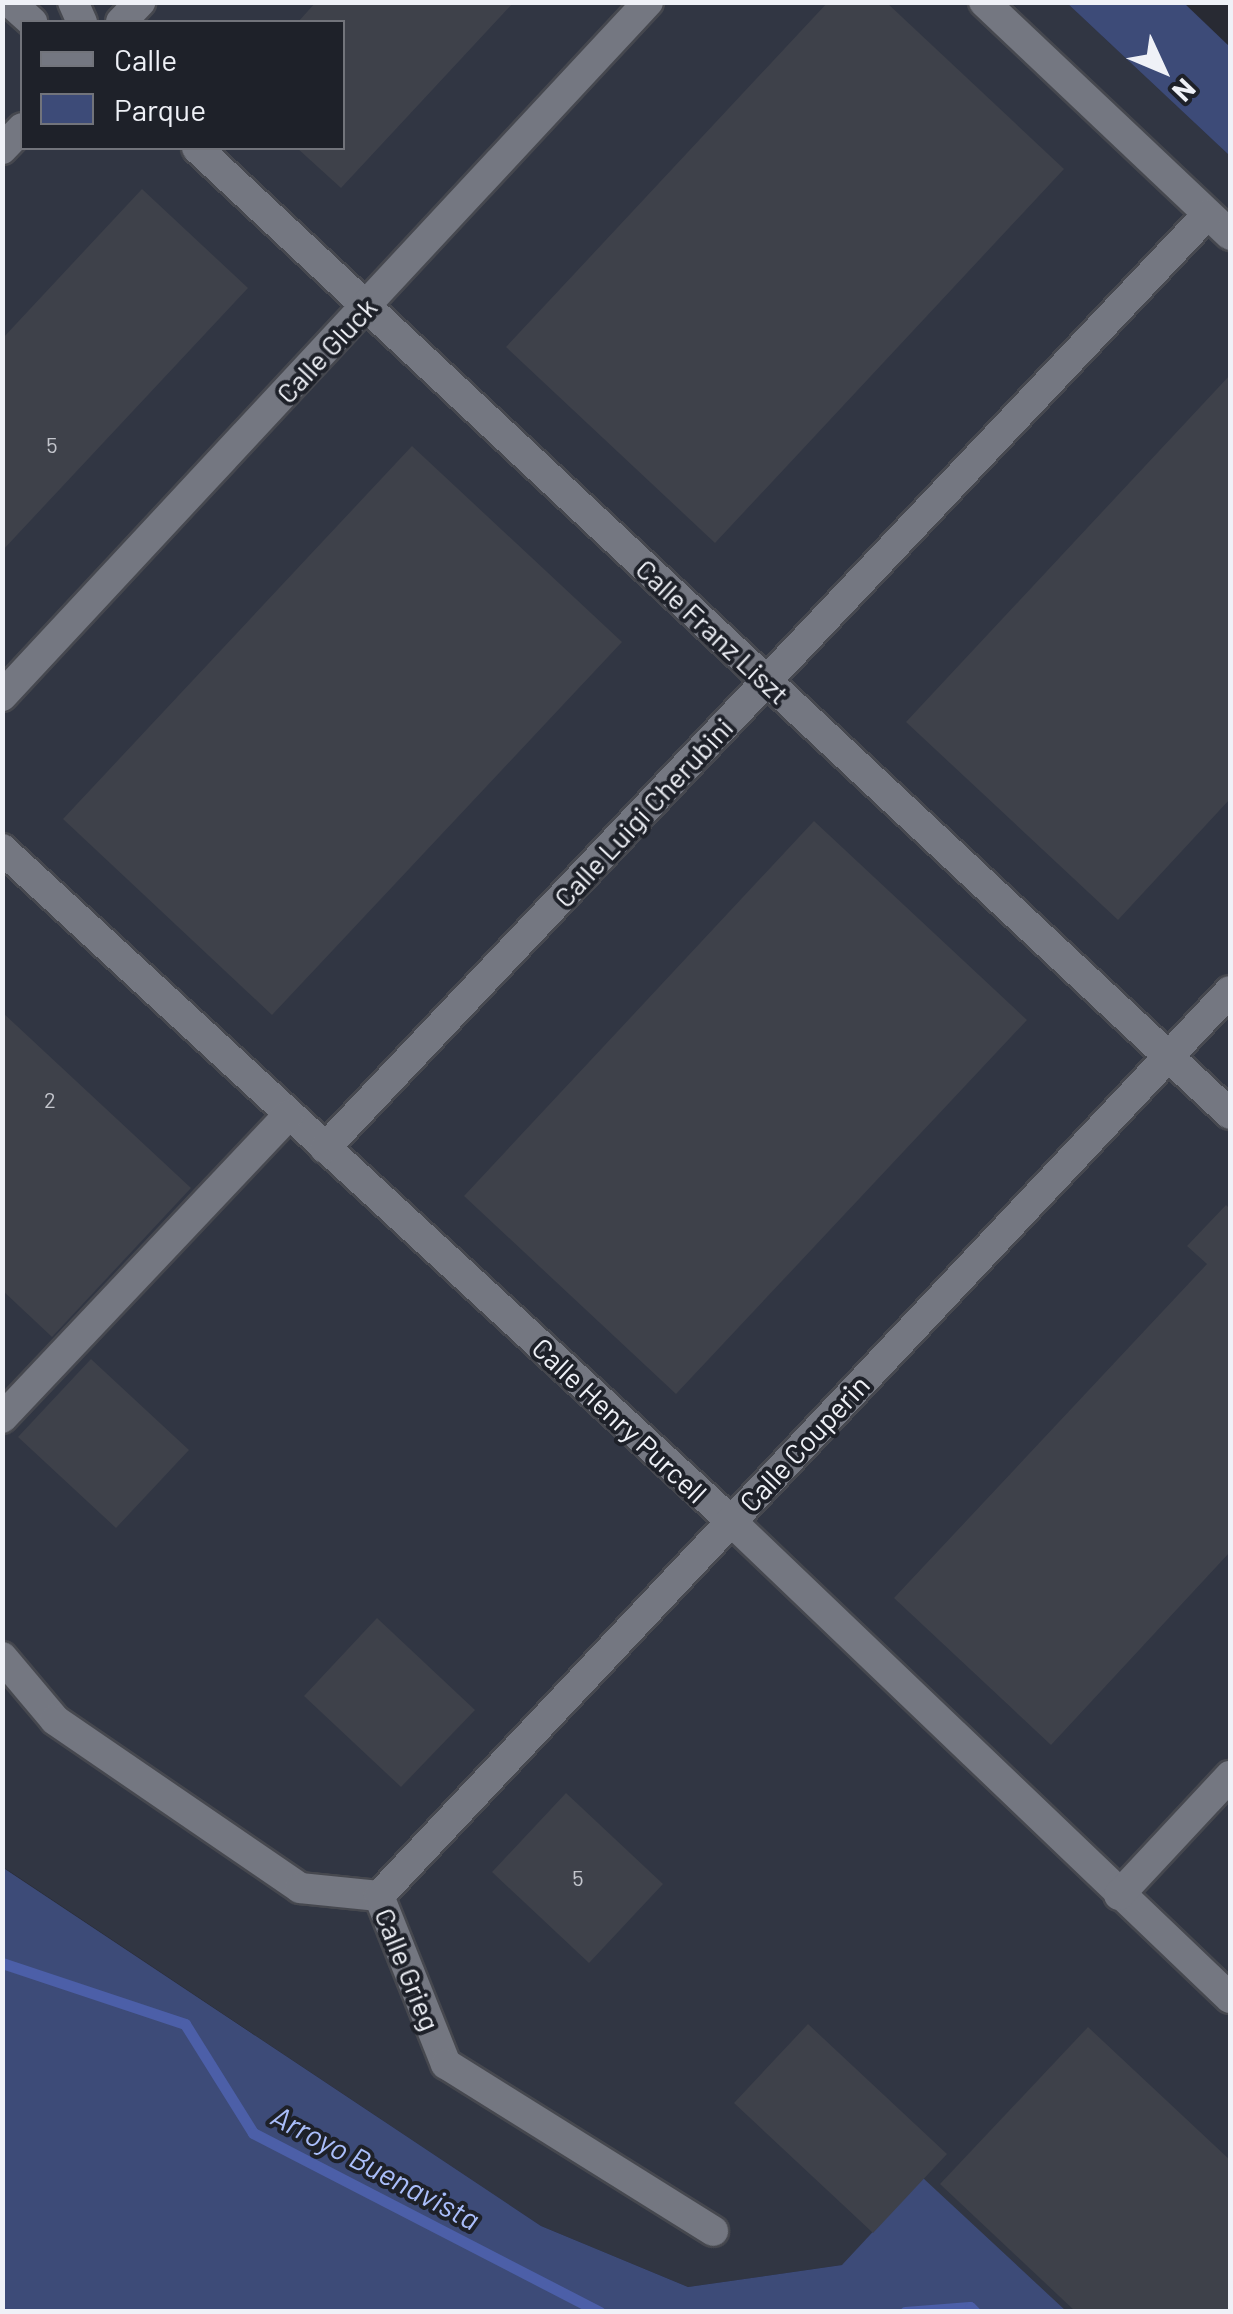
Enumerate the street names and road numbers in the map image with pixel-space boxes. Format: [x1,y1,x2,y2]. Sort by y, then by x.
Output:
street label: Calle Gluck [269,290,383,410]
street label: Calle Franz Liszt [630,552,796,710]
street label: Calle Luigi Cherubini [547,710,739,914]
street label: Calle Henry Purcell [526,1331,714,1509]
street label: Calle Couperin [732,1368,876,1518]
street label: Calle Grieg [368,1903,448,2035]

